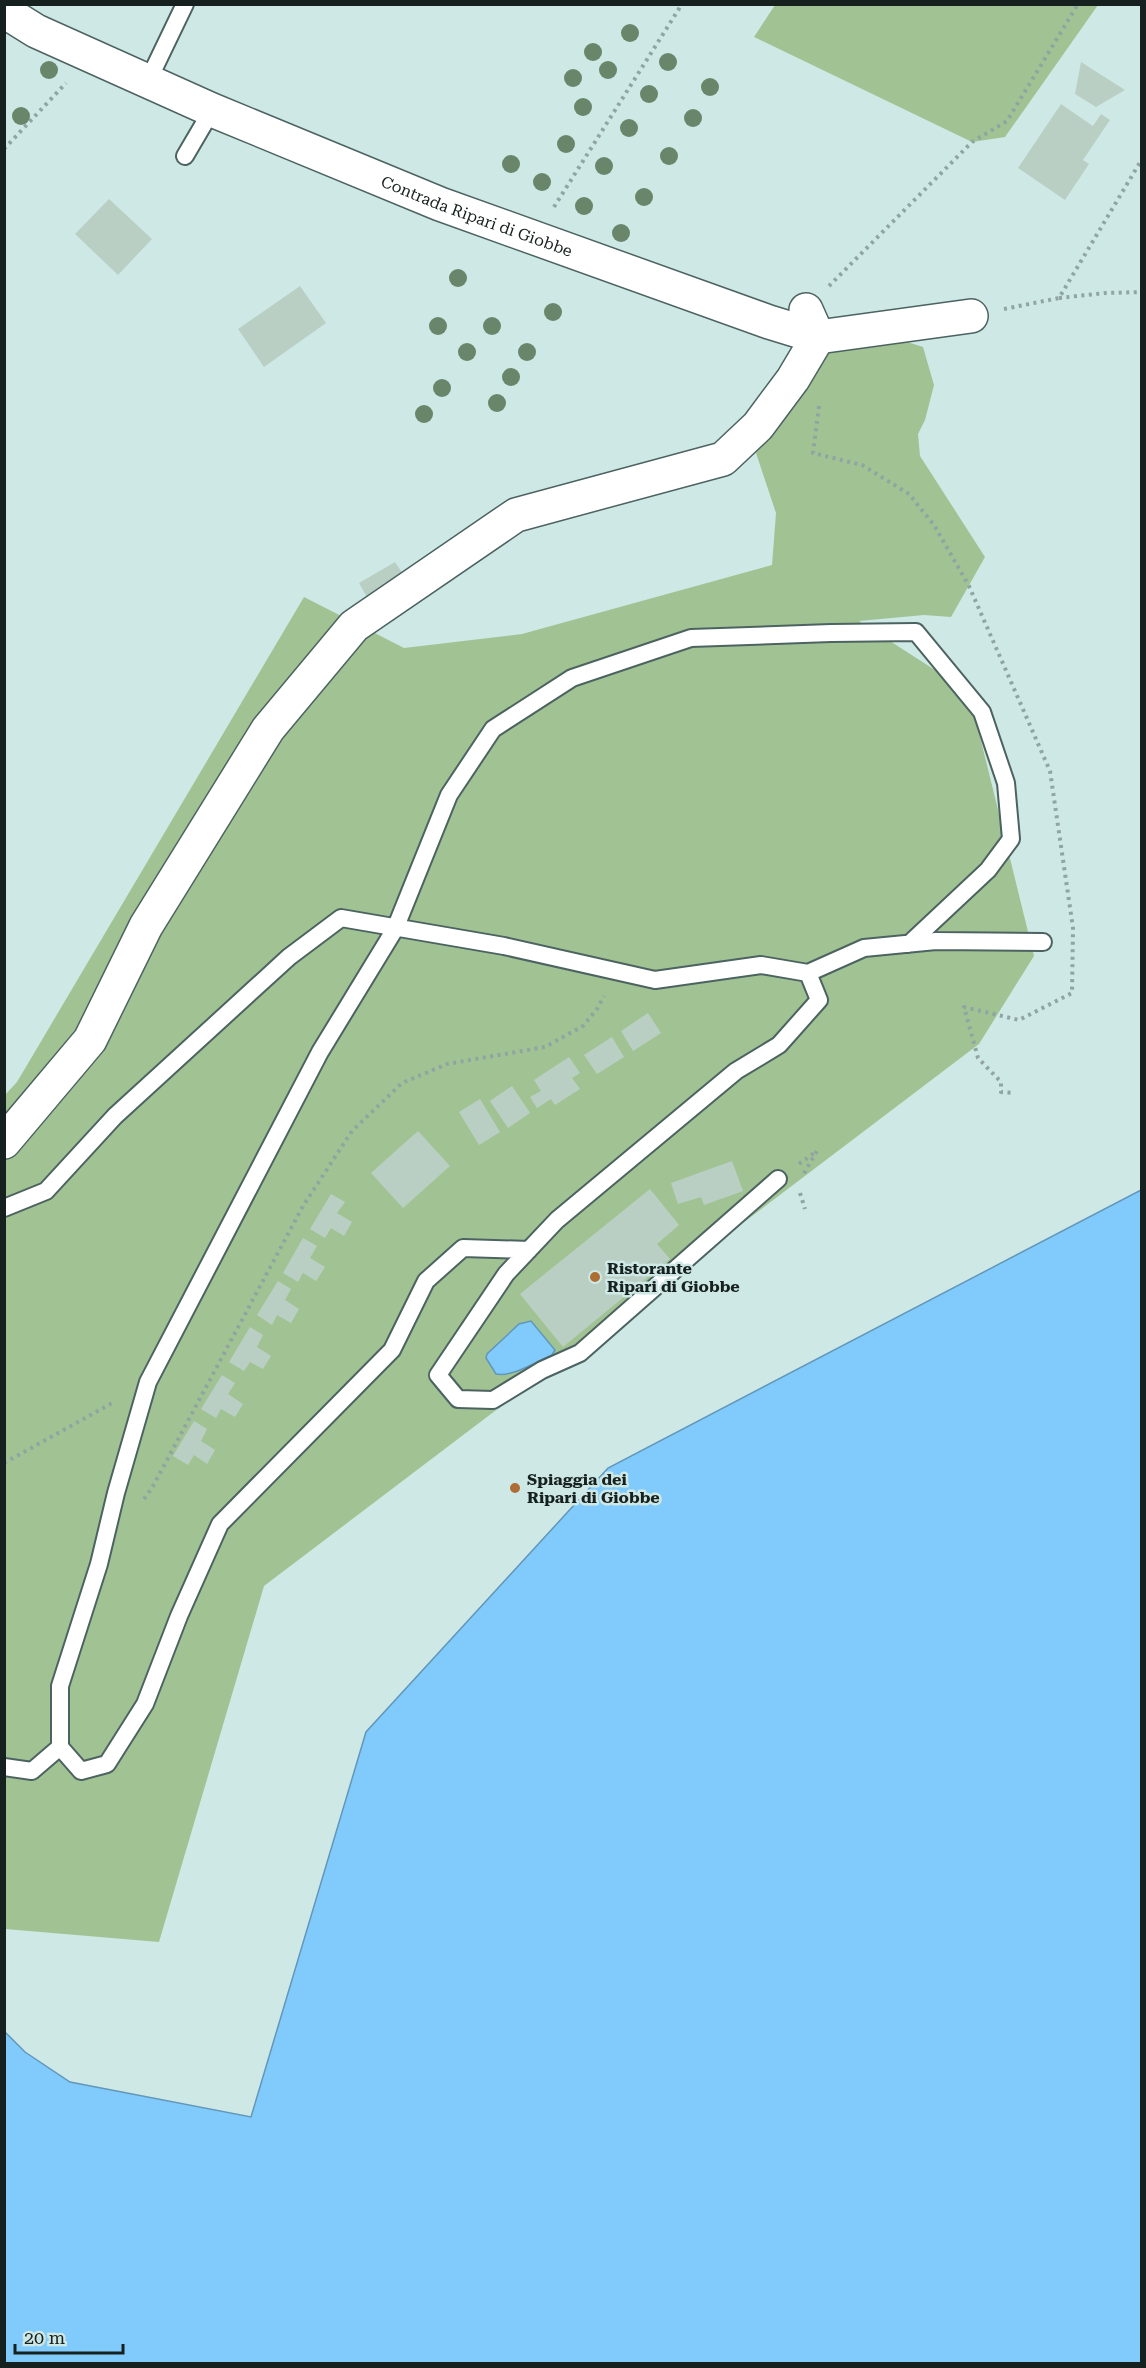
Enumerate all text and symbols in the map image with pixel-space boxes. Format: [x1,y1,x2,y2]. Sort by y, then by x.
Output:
street label: Contrada Ripari di Giobbe [378,172,575,261]
place label: Ristorante Ripari di Giobbe [607,1259,740,1296]
marker: Ristorante Ripari di Giobbe [588,1270,602,1284]
place label: Spiaggia dei Ripari di Giobbe [527,1470,660,1507]
marker: Spiaggia dei Ripari di Giobbe [508,1481,522,1495]
scale bar [15,2317,123,2355]
text: 20 m [24,2327,65,2348]

